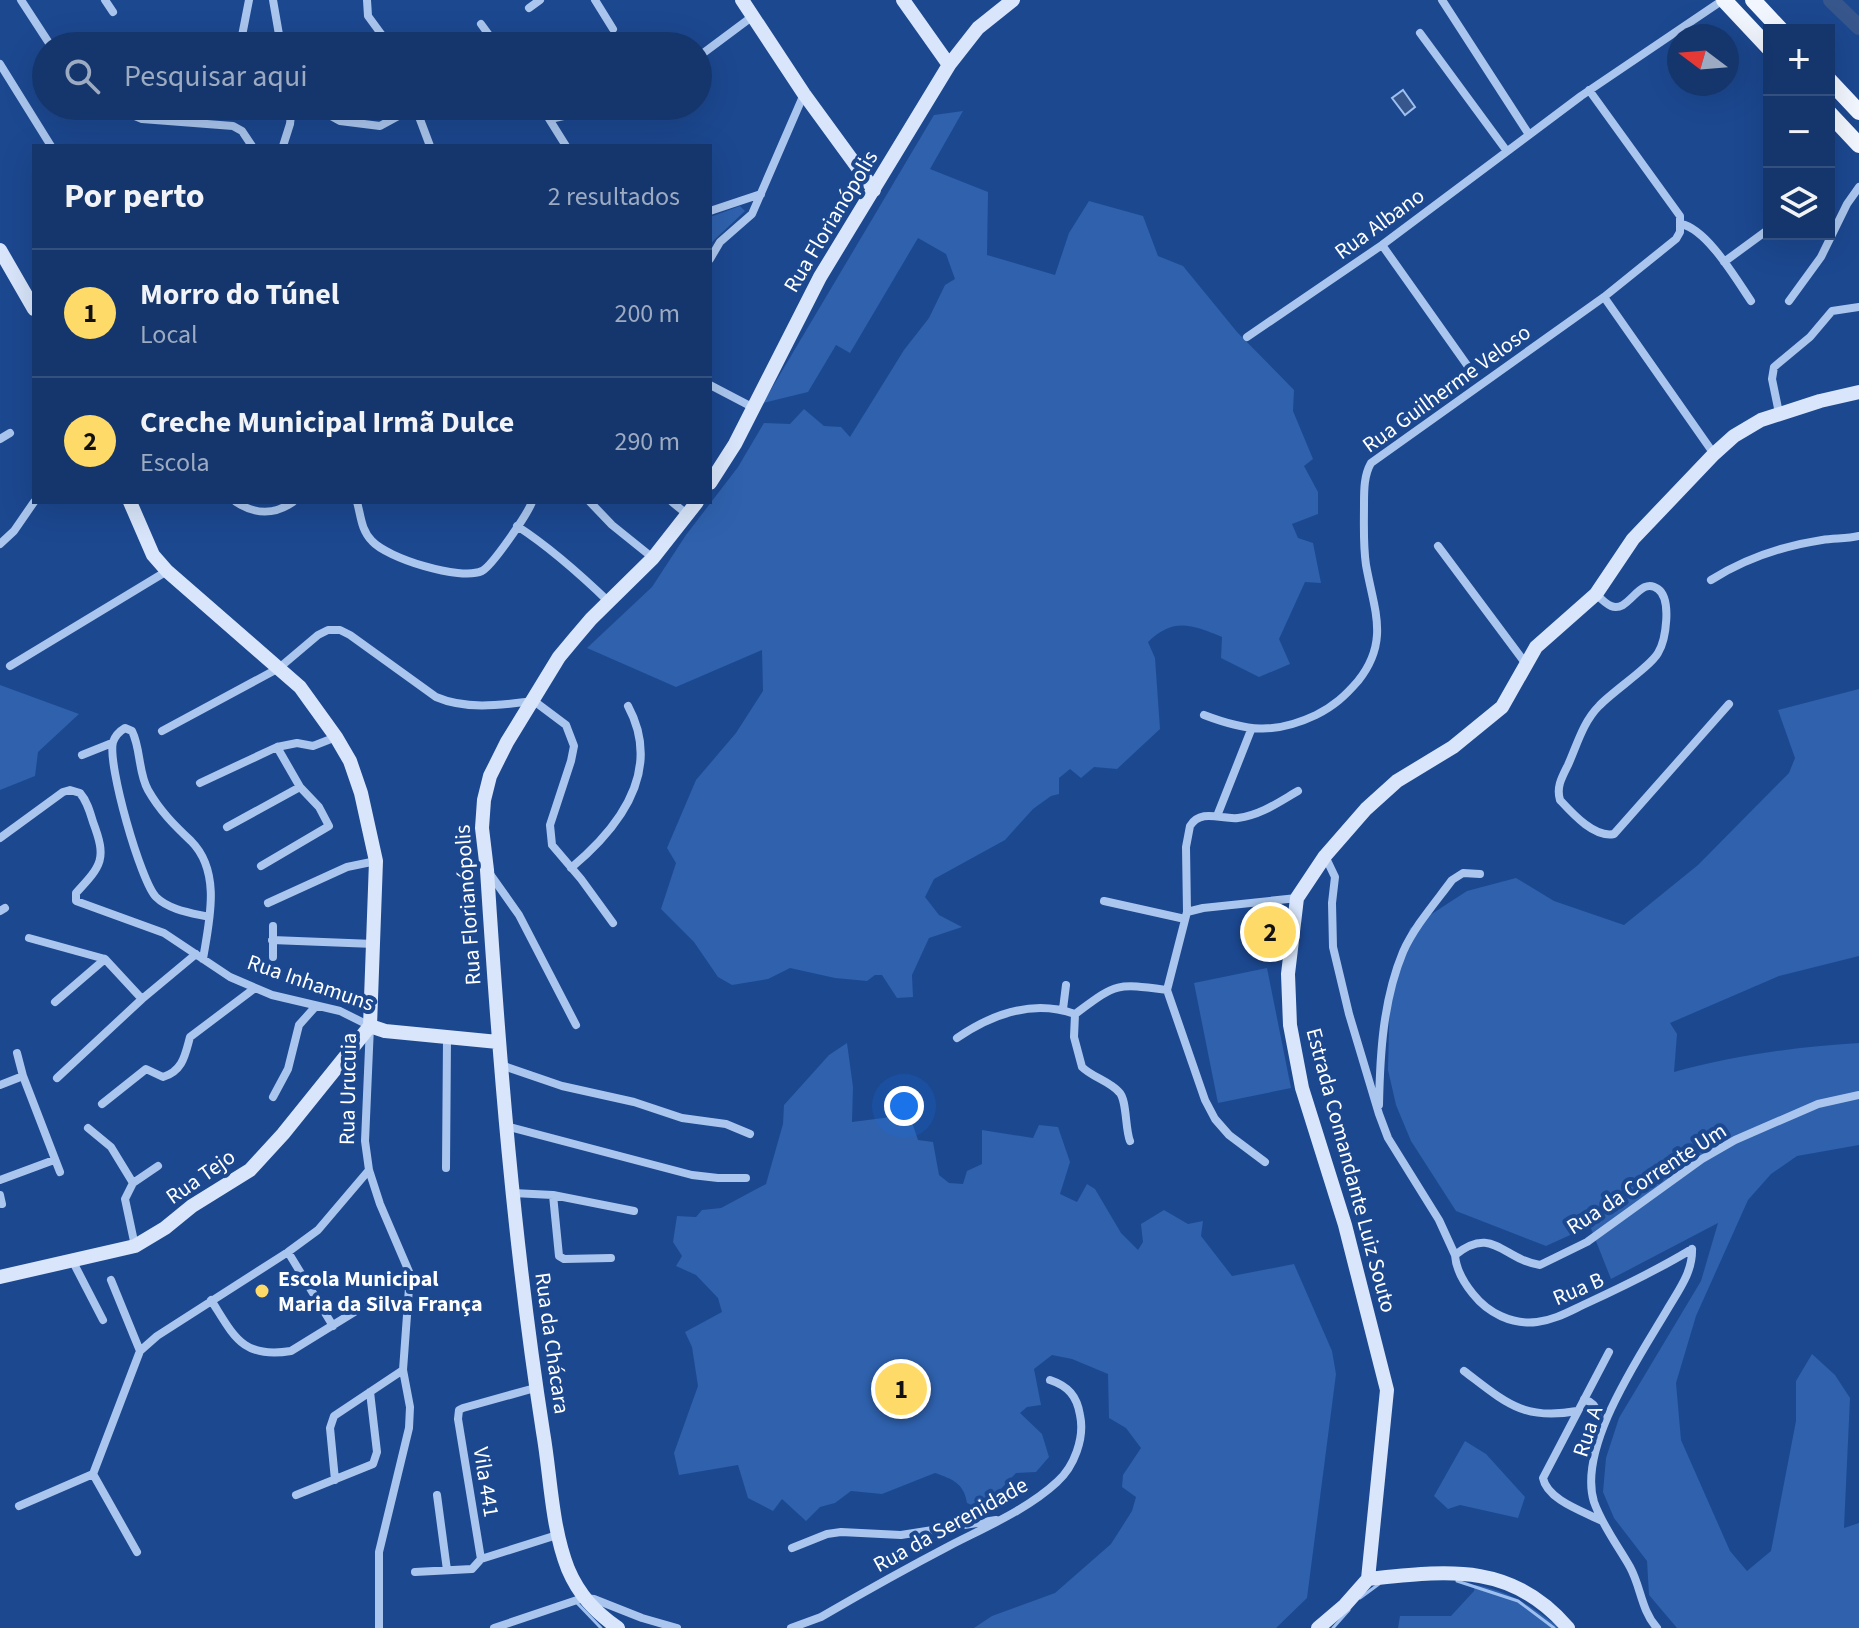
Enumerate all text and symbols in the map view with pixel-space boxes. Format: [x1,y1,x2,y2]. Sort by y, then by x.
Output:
north arrow [1667,24,1739,96]
map controls [1763,24,1835,240]
button: + [1763,24,1835,96]
search box [32,32,712,120]
icon: search [60,54,104,98]
text: Pesquisar aqui [124,55,308,98]
button: − [1763,96,1835,168]
street label: Rua Florianópolis [776,144,886,299]
button: layers [1763,168,1835,240]
text: Por perto [64,172,205,221]
text: 2 resultados [548,178,680,215]
street label: Rua Albano [1328,180,1431,267]
text: Morro do Túnel [140,273,339,316]
text: 1 [83,295,97,332]
text: 200 m [614,295,680,332]
text: Local [140,316,198,353]
street label: Rua Guilherme Veloso [1356,317,1537,461]
text: Creche Municipal Irmã Dulce [140,401,514,444]
text: 2 [83,423,97,460]
text: 290 m [614,423,680,460]
text: Escola [140,444,210,481]
street label: Rua Florianópolis [446,824,490,986]
pin: 2 [1244,902,1296,962]
street label: Rua Inhamuns [243,946,378,1020]
street label: Estrada Comandante Luiz Souto [1298,1024,1404,1316]
street label: Rua Urucuia [331,1033,365,1145]
your location [884,1086,924,1126]
street label: Rua da Corrente Um [1560,1115,1733,1243]
street label: Rua Tejo [159,1141,242,1212]
place label: Escola Municipal Maria da Silva França [278,1263,483,1320]
street label: Rua B [1548,1264,1609,1314]
street label: Rua da Chácara [526,1270,578,1416]
marker: Escola Municipal Maria da Silva França [253,1282,271,1300]
pin: 1 [875,1359,927,1419]
street label: Rua A [1565,1402,1611,1461]
street label: Vila 441 [465,1445,507,1520]
street label: Rua da Serenidade [867,1469,1034,1581]

